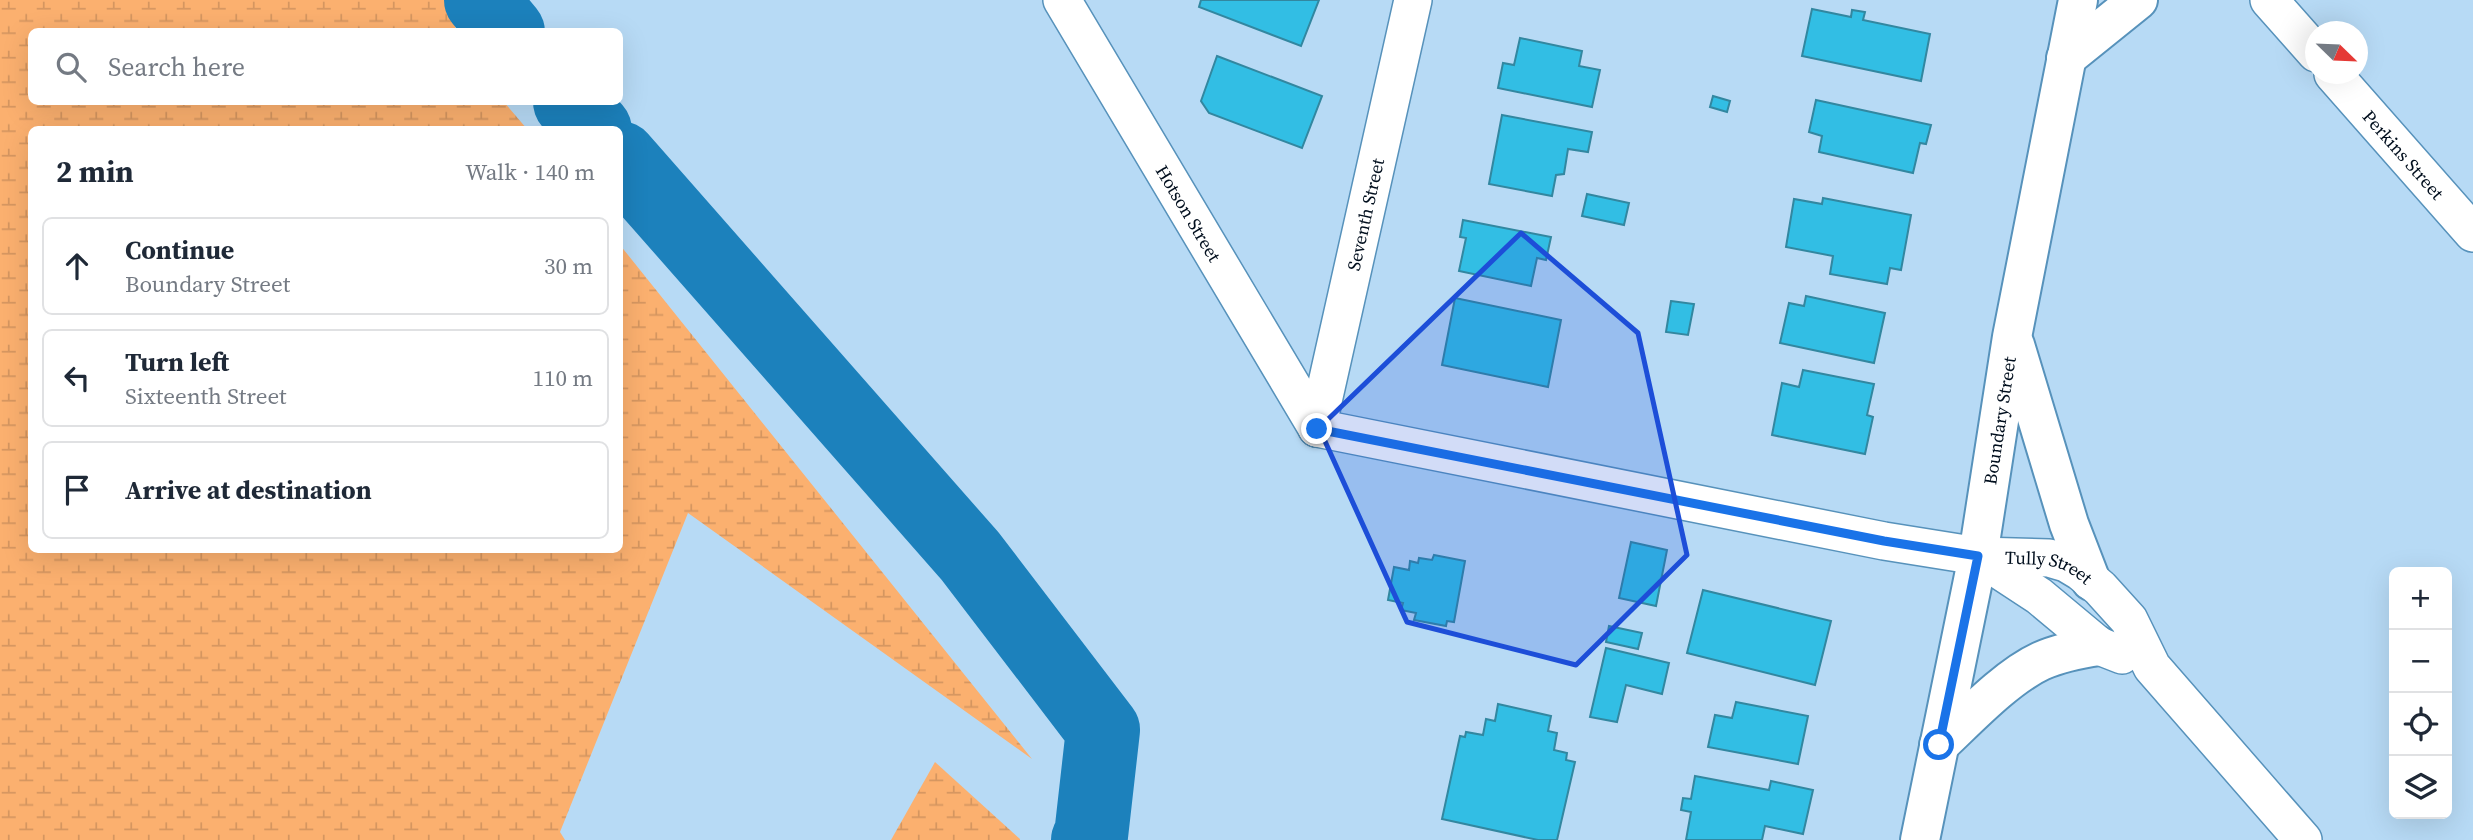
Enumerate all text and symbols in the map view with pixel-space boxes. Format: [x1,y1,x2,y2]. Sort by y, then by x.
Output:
north arrow [2305,21,2368,84]
search box [28,28,623,105]
icon: search [52,48,90,86]
text: Search here [108,49,245,85]
street label: Perkins Street [2357,104,2450,205]
text: 2 min [56,151,134,192]
text: Walk · 140 m [465,156,595,188]
street label: Seventh Street [1340,156,1390,273]
street label: Hotson Street [1150,160,1228,266]
text: Continue [125,232,234,268]
icon: ahead [58,247,96,285]
text: 30 m [544,250,593,282]
text: Boundary Street [125,268,290,300]
text: Turn left [125,344,229,380]
street label: Boundary Street [1977,355,2021,486]
icon: left [58,359,96,397]
text: 110 m [532,362,593,394]
text: Sixteenth Street [125,380,287,412]
route end [1301,413,1332,444]
icon: arrive [58,471,96,509]
text: Arrive at destination [125,472,372,508]
street label: Tully Street [2005,544,2098,590]
map controls [2389,567,2452,819]
button: + [2389,567,2452,630]
button: − [2389,630,2452,693]
button: locate [2389,693,2452,756]
route start [1923,729,1954,760]
button: layers [2389,756,2452,819]

